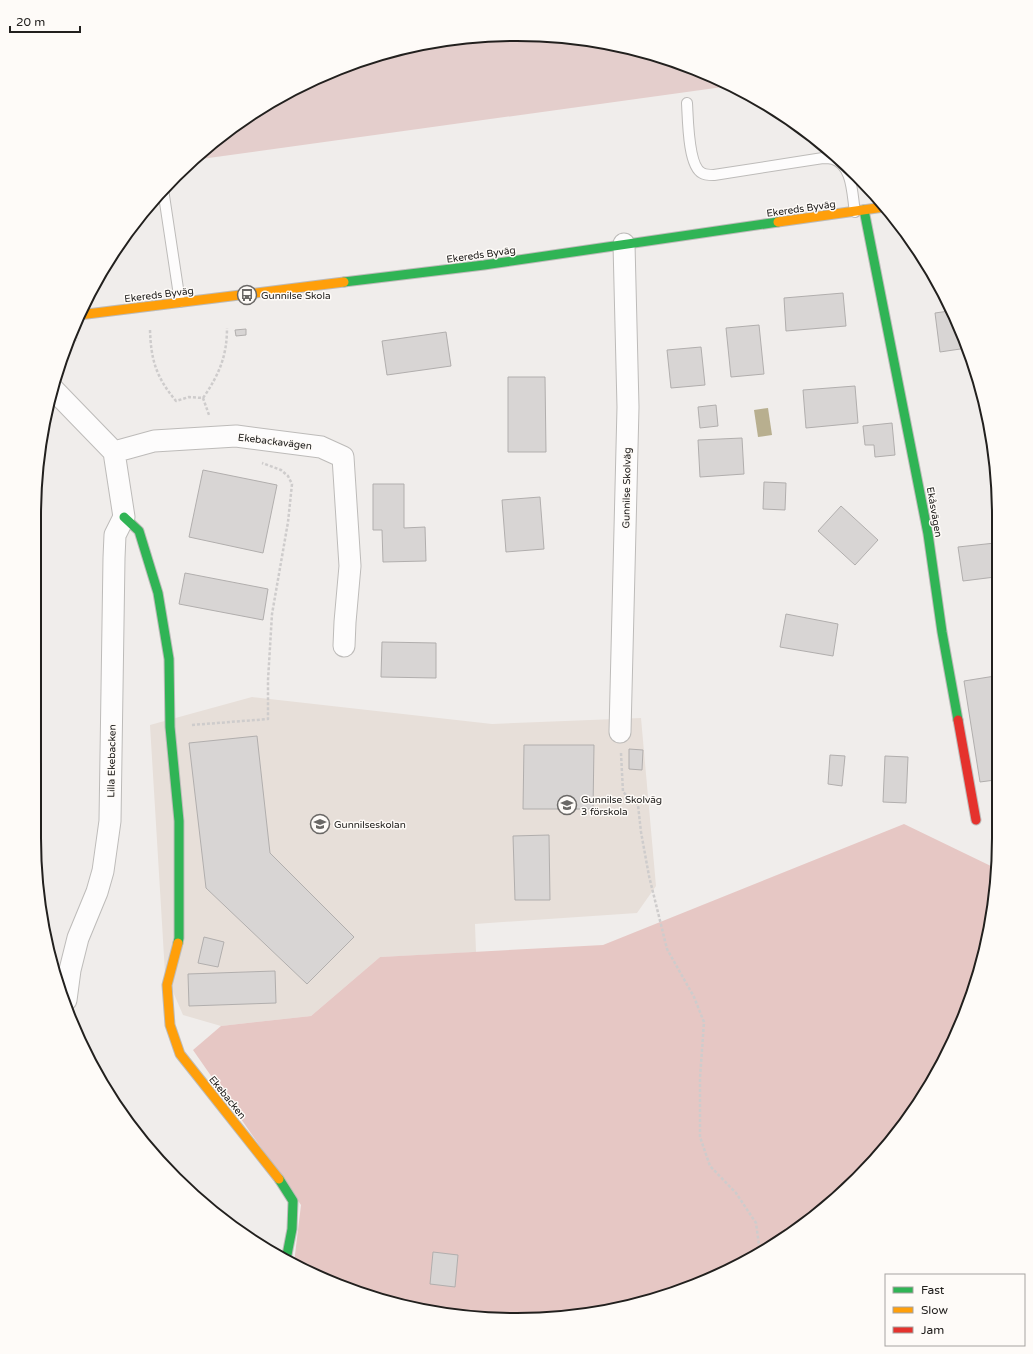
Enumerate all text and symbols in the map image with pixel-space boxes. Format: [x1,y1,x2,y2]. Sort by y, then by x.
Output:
scale bar [10,8,80,34]
text: 20 m [16,15,45,29]
street label: Ekereds Byväg [766,198,837,220]
street label: Ekereds Byväg [446,244,517,266]
bus stop icon: Gunnilse Skola [236,284,258,306]
street label: Ekereds Byväg [124,285,194,305]
place label: Gunnilse Skola [261,290,331,302]
street label: Ekebackavägen [237,431,313,452]
street label: Gunnilse Skolväg [620,447,634,529]
street label: Ekåsvägen [924,486,944,538]
street label: Lilla Ekebacken [105,724,119,798]
school or university icon: Gunnilse Skolväg 3 förskola [556,794,578,816]
place label: Gunnilse Skolväg 3 förskola [581,794,662,818]
school or university icon: Gunnilseskolan [309,813,331,835]
place label: Gunnilseskolan [334,819,406,831]
street label: Ekebacken [206,1074,248,1122]
legend [885,1274,1025,1346]
text: Fast [921,1283,945,1297]
text: Slow [921,1303,948,1317]
text: Jam [921,1323,944,1337]

